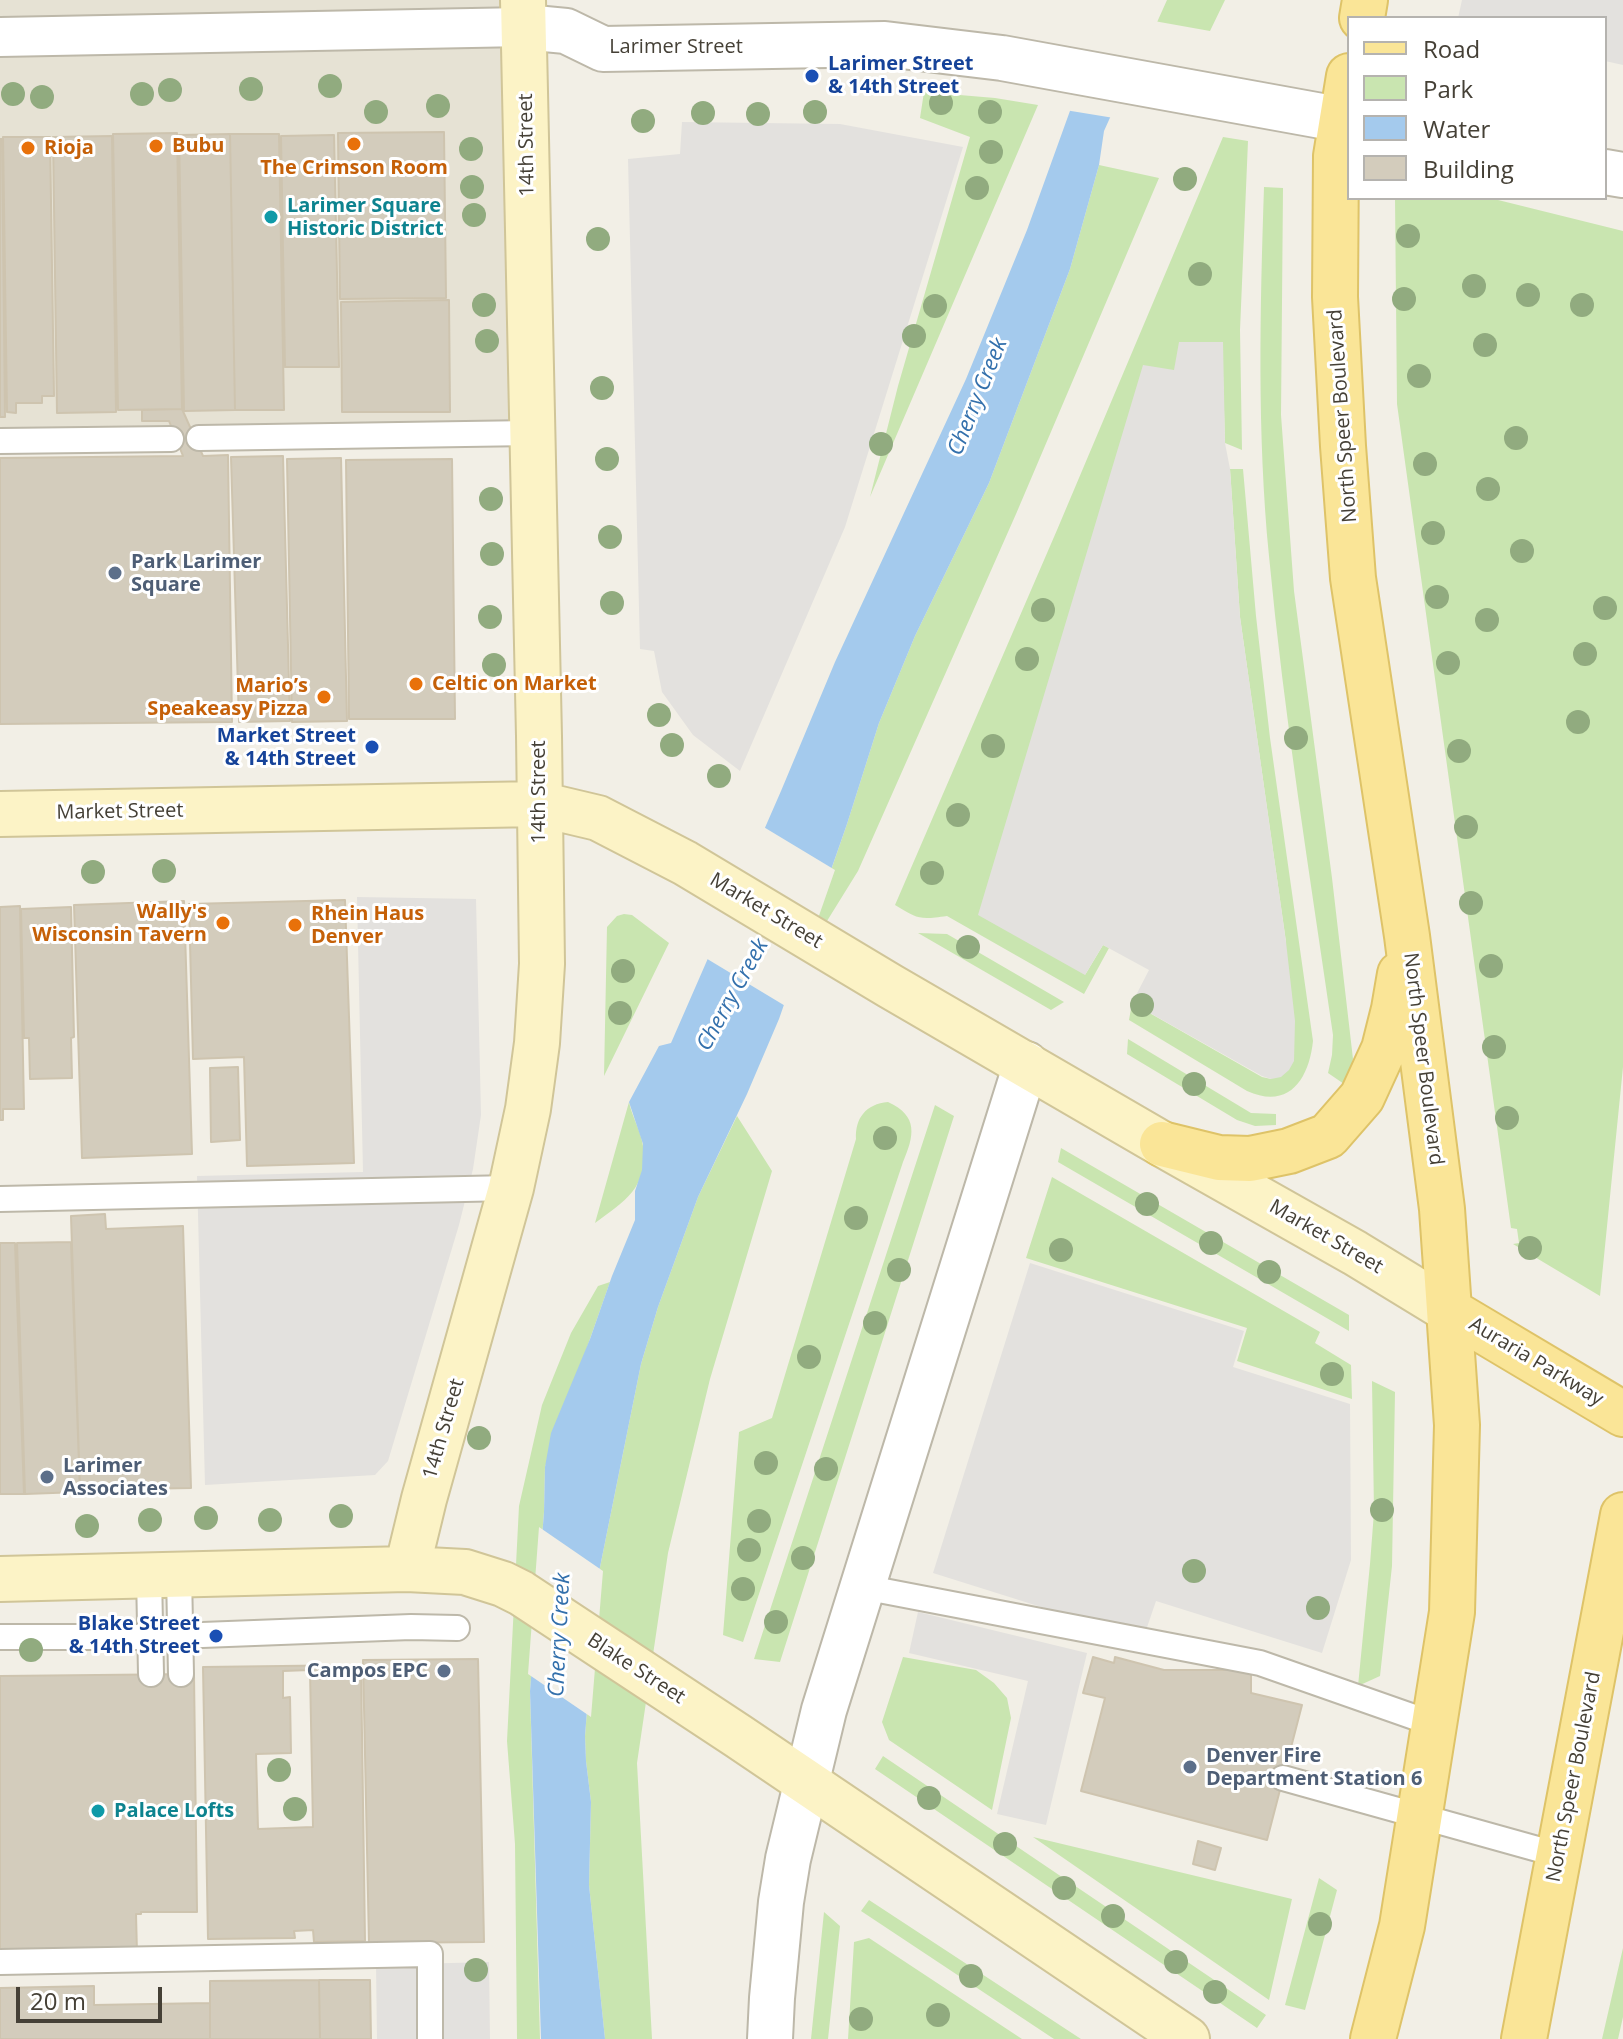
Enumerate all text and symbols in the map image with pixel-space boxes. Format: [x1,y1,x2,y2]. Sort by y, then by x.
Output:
legend [1347,16,1607,200]
text: Road [1423,32,1480,65]
street label: Larimer Street [609,35,743,59]
place label: Larimer Street & 14th Street [828,52,973,99]
marker: Larimer Street & 14th Street [803,67,821,85]
text: Park [1423,72,1473,105]
street label: 14th Street [514,93,540,197]
text: Water [1423,112,1490,145]
place label: Bubu [172,134,224,158]
marker: The Crimson Room [345,135,363,153]
place label: Rioja [44,136,94,160]
marker: Bubu [147,137,165,155]
marker: Rioja [19,139,37,157]
text: Building [1423,152,1514,185]
place label: The Crimson Room [260,156,448,180]
place label: Larimer Square Historic District [287,194,444,241]
marker: Larimer Square Historic District [262,208,280,226]
street label: North Speer Boulevard [1324,308,1362,524]
water label: Cherry Creek [943,335,1013,459]
place label: Park Larimer Square [131,550,261,597]
marker: Park Larimer Square [106,564,124,582]
place label: Celtic on Market [432,672,597,696]
place label: Mario’s Speakeasy Pizza [147,674,308,721]
marker: Celtic on Market [407,675,425,693]
marker: Mario’s Speakeasy Pizza [315,688,333,706]
place label: Market Street & 14th Street [217,724,356,771]
marker: Market Street & 14th Street [363,738,381,756]
street label: 14th Street [527,740,551,844]
street label: Market Street [56,799,184,825]
street label: Market Street [705,868,827,954]
place label: Wally's Wisconsin Tavern [32,900,207,947]
place label: Rhein Haus Denver [311,902,424,949]
marker: Wally's Wisconsin Tavern [214,914,232,932]
marker: Rhein Haus Denver [286,916,304,934]
water label: Cherry Creek [691,934,775,1056]
street label: North Speer Boulevard [1398,951,1448,1167]
street label: Market Street [1265,1195,1387,1279]
street label: Auraria Parkway [1465,1313,1607,1411]
street label: 14th Street [418,1376,470,1482]
place label: Larimer Associates [63,1454,168,1501]
marker: Larimer Associates [38,1468,56,1486]
water label: Cherry Creek [544,1572,576,1698]
place label: Blake Street & 14th Street [69,1612,200,1659]
marker: Blake Street & 14th Street [207,1627,225,1645]
street label: Blake Street [583,1628,689,1710]
place label: Campos EPC [307,1659,428,1683]
marker: Campos EPC [435,1662,453,1680]
street label: North Speer Boulevard [1542,1670,1606,1884]
place label: Denver Fire Department Station 6 [1206,1744,1422,1791]
marker: Denver Fire Department Station 6 [1181,1758,1199,1776]
place label: Palace Lofts [114,1799,234,1823]
marker: Palace Lofts [89,1802,107,1820]
scale bar [20,1971,166,2021]
text: 20 m [30,1984,86,2017]

